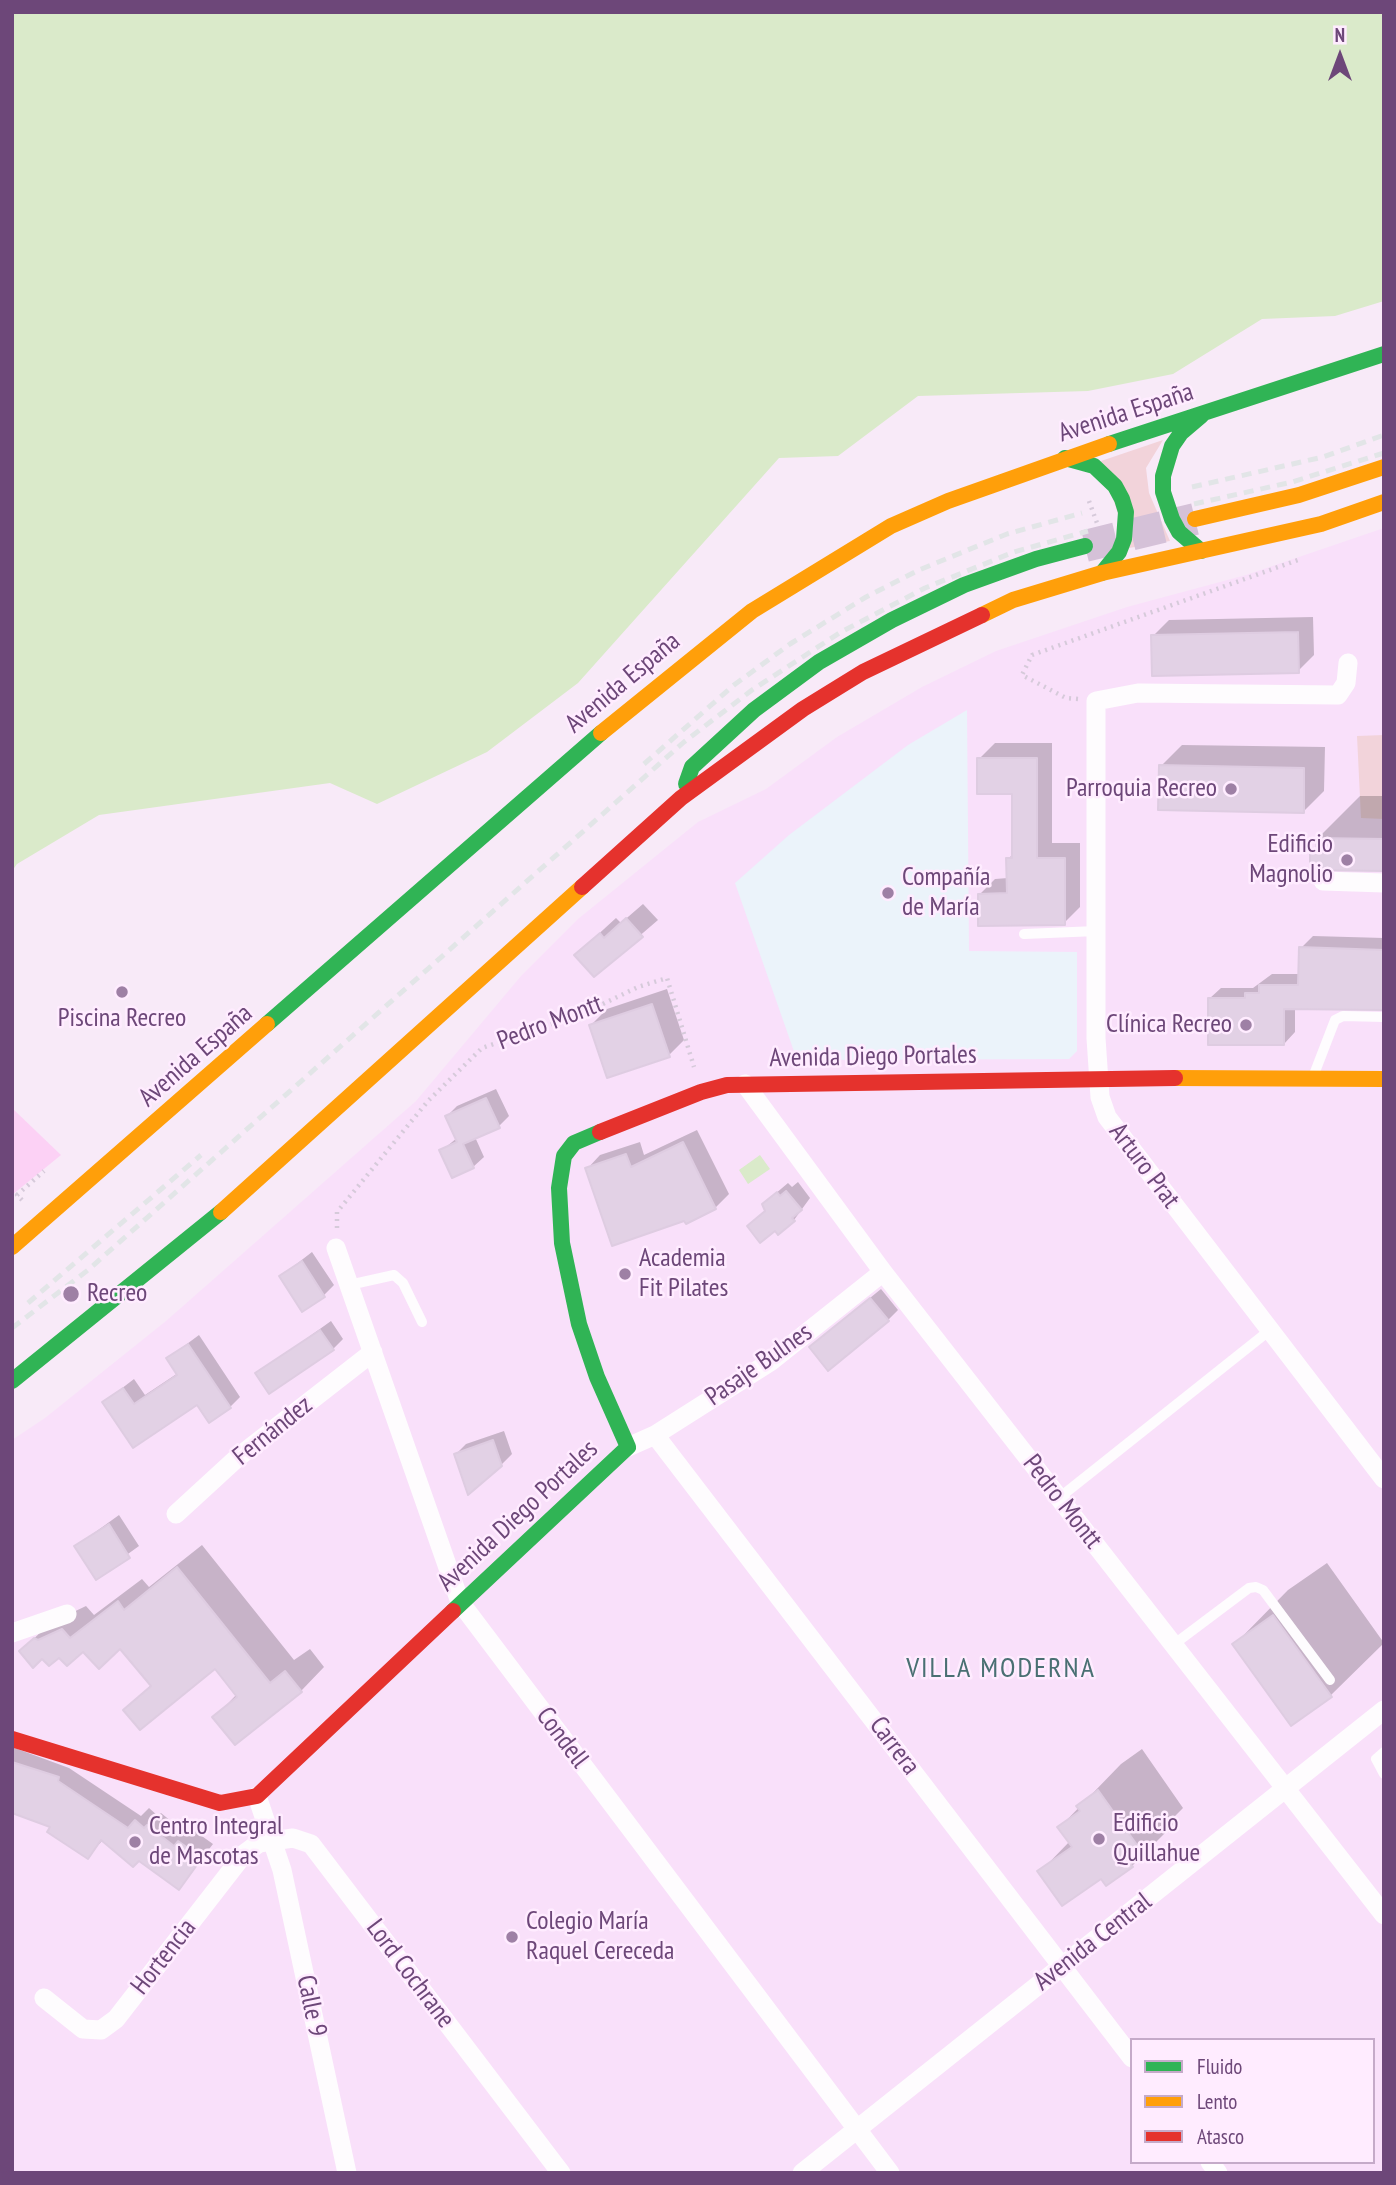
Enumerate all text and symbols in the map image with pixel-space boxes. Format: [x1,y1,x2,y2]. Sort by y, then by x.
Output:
north arrow [1305,21,1375,91]
text: N [1335,23,1345,47]
street label: Avenida España [1055,377,1197,449]
street label: Avenida España [559,626,687,740]
place label: Parroquia Recreo [1066,773,1217,805]
marker: Parroquia Recreo [1223,781,1239,797]
place label: Edificio Magnolio [1249,829,1333,890]
marker: Edificio Magnolio [1339,852,1355,868]
place label: Compañía de María [902,862,991,924]
marker: Compañía de María [880,885,896,901]
marker: Piscina Recreo [114,984,130,1000]
street label: Pedro Montt [493,989,607,1057]
street label: Avenida España [133,998,259,1114]
place label: Piscina Recreo [58,1003,186,1035]
place label: Clínica Recreo [1106,1009,1232,1041]
marker: Clínica Recreo [1238,1017,1254,1033]
street label: Avenida Diego Portales [769,1040,977,1074]
street label: Arturo Prat [1102,1117,1186,1215]
place label: Academia Fit Pilates [639,1243,728,1304]
marker: Academia Fit Pilates [617,1266,633,1282]
place label: Recreo [87,1278,147,1310]
marker: Recreo [61,1284,81,1304]
street label: Pasaje Bulnes [700,1317,818,1413]
street label: Fernández [227,1390,319,1472]
street label: Avenida Diego Portales [432,1434,604,1598]
street label: Pedro Montt [1016,1449,1108,1555]
district label: VILLA MODERNA [908,1652,1094,1686]
street label: Condell [529,1701,595,1775]
street label: Carrera [862,1711,926,1781]
place label: Edificio Quillahue [1113,1808,1200,1870]
place label: Centro Integral de Mascotas [149,1811,283,1872]
marker: Edificio Quillahue [1091,1831,1107,1847]
marker: Centro Integral de Mascotas [127,1834,143,1850]
street label: Avenida Central [1028,1886,1158,1998]
place label: Colegio María Raquel Cereceda [526,1906,674,1968]
street label: Hortencia [125,1913,203,2001]
street label: Lord Cochrane [359,1914,461,2034]
marker: Colegio María Raquel Cereceda [504,1929,520,1945]
street label: Calle 9 [289,1972,333,2040]
legend [1130,2038,1375,2164]
text: Fluido [1197,2053,1242,2080]
text: Lento [1197,2088,1237,2115]
text: Atasco [1197,2123,1244,2150]

